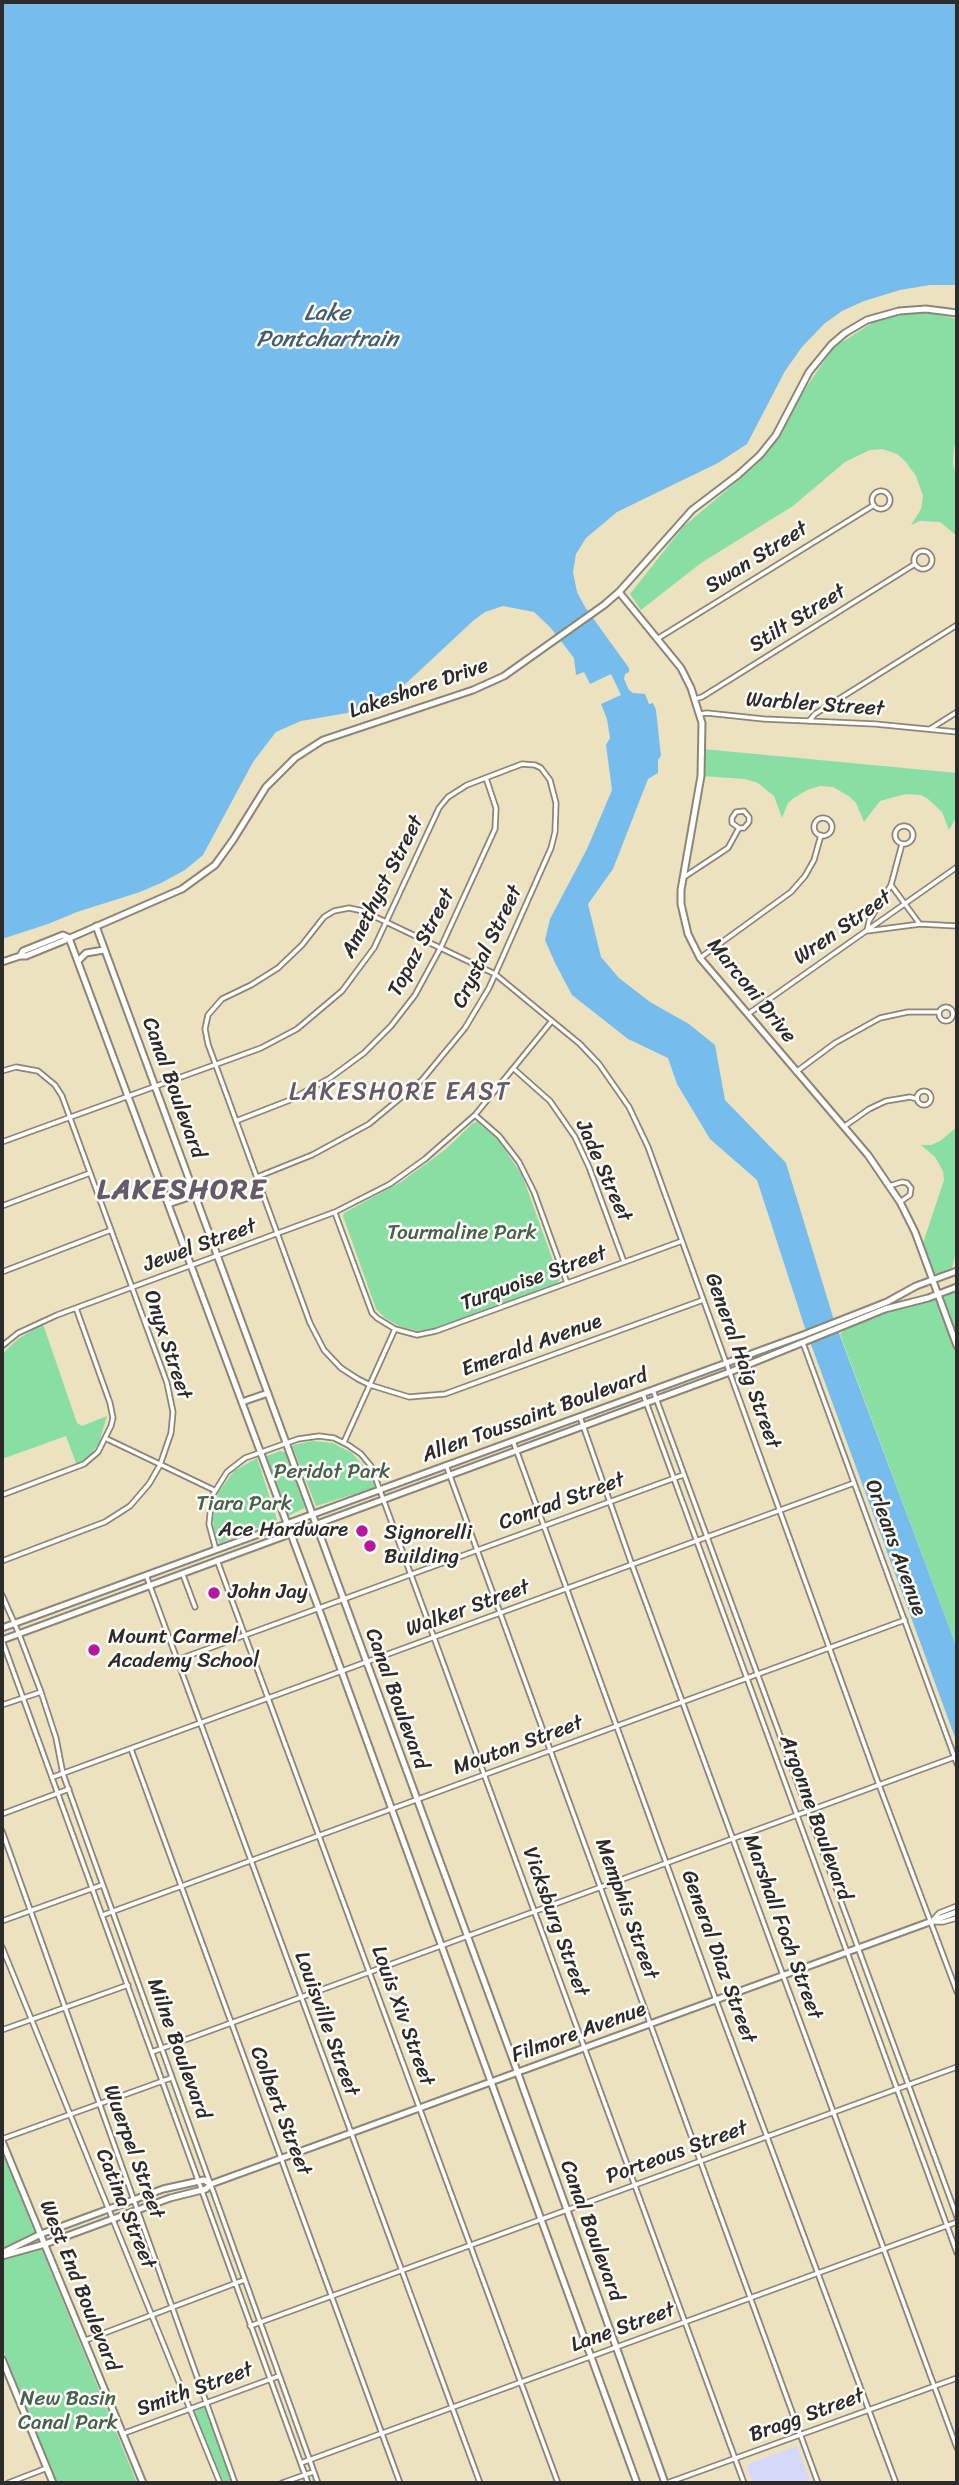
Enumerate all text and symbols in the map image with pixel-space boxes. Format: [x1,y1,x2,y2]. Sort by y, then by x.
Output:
water label: Lake Pontchartrain [256,300,398,354]
street label: Swan Street [701,517,813,599]
street label: Stilt Street [745,579,851,659]
street label: Lakeshore Drive [346,653,492,725]
street label: Warbler Street [745,688,885,722]
street label: Amethyst Street [336,812,430,962]
street label: Crystal Street [447,882,529,1012]
street label: Topaz Street [383,885,461,1001]
street label: Wren Street [789,885,897,971]
street label: Marconi Drive [701,933,801,1049]
street label: Canal Boulevard [136,1014,210,1162]
district label: LAKESHORE EAST [292,1079,508,1107]
street label: Jade Street [569,1116,637,1226]
district label: LAKESHORE [99,1174,265,1208]
street label: Jewel Street [140,1214,260,1278]
park label: Tourmaline Park [387,1221,537,1247]
street label: Turquoise Street [458,1241,610,1317]
street label: General Haig Street [699,1270,785,1452]
street label: Onyx Street [138,1287,196,1403]
street label: Emerald Avenue [458,1309,606,1383]
street label: Allen Toussaint Boulevard [419,1363,651,1469]
park label: Peridot Park [274,1460,390,1486]
street label: Conrad Street [496,1468,628,1536]
street label: Orleans Avenue [859,1476,931,1620]
park label: Tiara Park [196,1492,292,1518]
place label: Ace Hardware [219,1518,348,1544]
place label: Signorelli Building [384,1521,472,1571]
marker: Ace Hardware [354,1523,370,1539]
marker: Signorelli Building [362,1538,378,1554]
street label: Walker Street [403,1575,533,1643]
place label: John Jay [228,1580,308,1606]
marker: John Jay [206,1585,222,1601]
place label: Mount Carmel Academy School [108,1625,259,1675]
street label: Canal Boulevard [359,1625,433,1773]
marker: Mount Carmel Academy School [86,1642,102,1658]
street label: Mouton Street [450,1711,586,1781]
street label: Argonne Boulevard [773,1732,857,1904]
street label: Marshall Foch Street [737,1831,827,2023]
street label: Memphis Street [589,1835,663,1983]
street label: Vicksburg Street [516,1844,594,2000]
street label: General Diaz Street [675,1867,761,2047]
street label: Louis Xiv Street [365,1943,439,2089]
street label: Louisville Street [288,1948,364,2100]
street label: Milne Boulevard [141,1975,215,2123]
street label: Filmore Avenue [508,1997,650,2069]
street label: Colbert Street [244,2043,316,2179]
street label: Wuerpel Street [97,2082,169,2222]
street label: Porteous Street [603,2116,751,2190]
street label: Catina Street [90,2145,160,2273]
street label: Canal Boulevard [554,2157,628,2305]
street label: West End Boulevard [33,2197,125,2375]
street label: Lane Street [568,2298,678,2358]
street label: Smith Street [133,2357,257,2423]
street label: Bragg Street [746,2384,868,2448]
park label: New Basin Canal Park [18,2387,118,2437]

